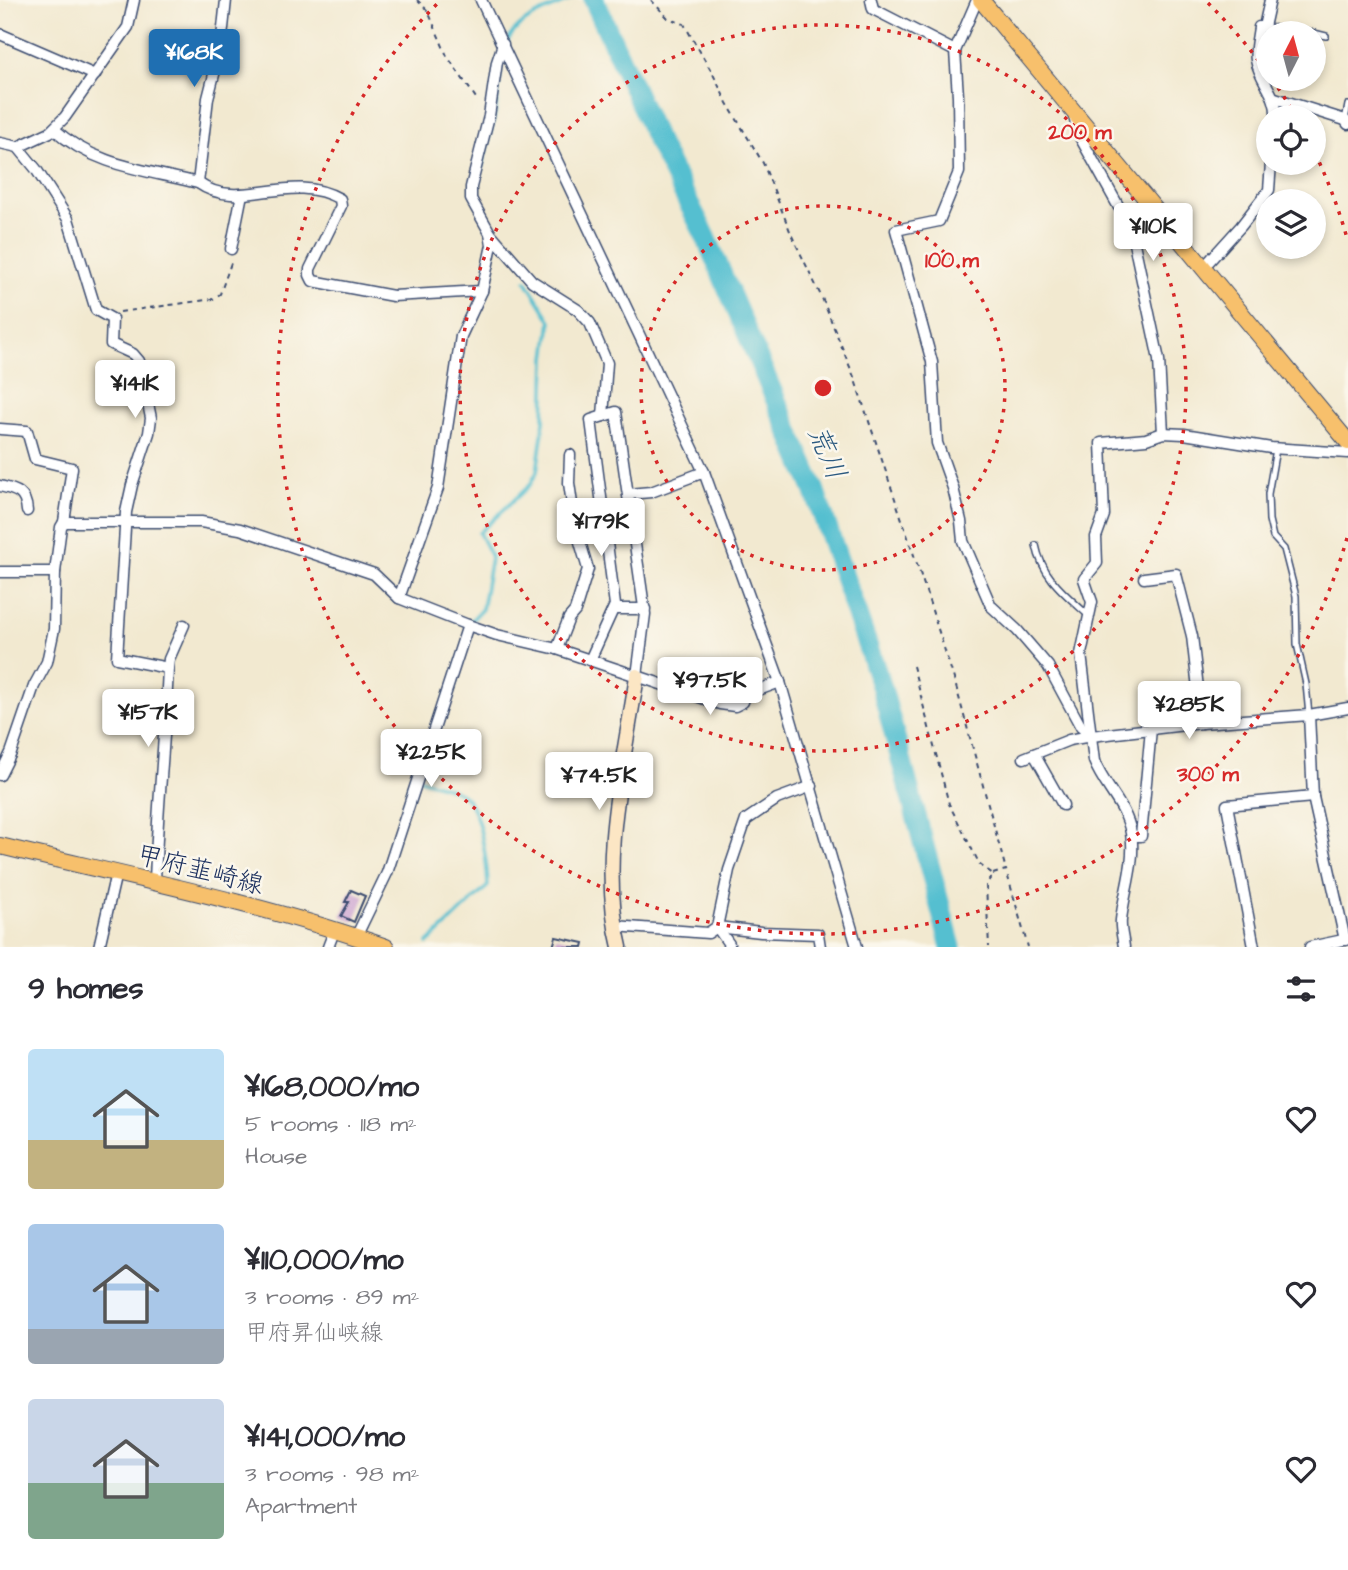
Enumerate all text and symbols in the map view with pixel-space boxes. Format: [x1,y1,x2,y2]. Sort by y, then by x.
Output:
north arrow [1256,21,1326,91]
map controls [1256,21,1326,259]
pin: ¥168K [145,29,243,89]
text: ¥168K [165,36,223,68]
button: locate [1256,105,1326,175]
text: 200 m [1047,118,1112,147]
button: layers [1256,189,1326,259]
pin: ¥110K [1104,204,1202,263]
text: ¥110K [1130,210,1176,242]
text: 100 m [925,246,980,275]
pin: ¥141K [86,360,184,420]
text: ¥141K [111,367,159,399]
centre of rings [811,376,835,400]
water label: 荒川 [798,419,856,486]
pin: ¥179K [552,498,650,558]
text: ¥179K [573,505,629,537]
pin: ¥97.5K [653,658,767,717]
text: ¥97.5K [674,664,746,696]
pin: ¥285K [1140,682,1238,741]
text: ¥285K [1154,688,1224,720]
pin: ¥157K [99,690,197,749]
text: ¥157K [118,696,178,728]
pin: ¥225K [382,730,480,789]
text: ¥225K [397,736,465,768]
pin: ¥74.5K [542,752,656,812]
text: ¥74.5K [561,759,637,791]
text: 300 m [1176,760,1240,789]
street label: 甲府韮崎線 [132,837,267,903]
text: 9 homes [28,968,143,1010]
icon: filters [1282,970,1320,1008]
text: ¥168,000/mo [245,1066,419,1108]
icon: home [84,1077,168,1161]
icon: heart [1282,1100,1320,1138]
text: 5 rooms · 118 m² [245,1108,417,1140]
text: House [245,1140,308,1172]
text: ¥110,000/mo [245,1239,404,1281]
icon: home [84,1252,168,1336]
icon: heart [1282,1275,1320,1313]
text: 3 rooms · 89 m² [245,1281,419,1313]
text: 甲府昇仙峡線 [245,1317,383,1349]
text: ¥141,000/mo [245,1416,405,1458]
icon: home [84,1427,168,1511]
icon: heart [1282,1450,1320,1488]
text: 3 rooms · 98 m² [245,1458,419,1490]
text: Apartment [245,1490,357,1522]

